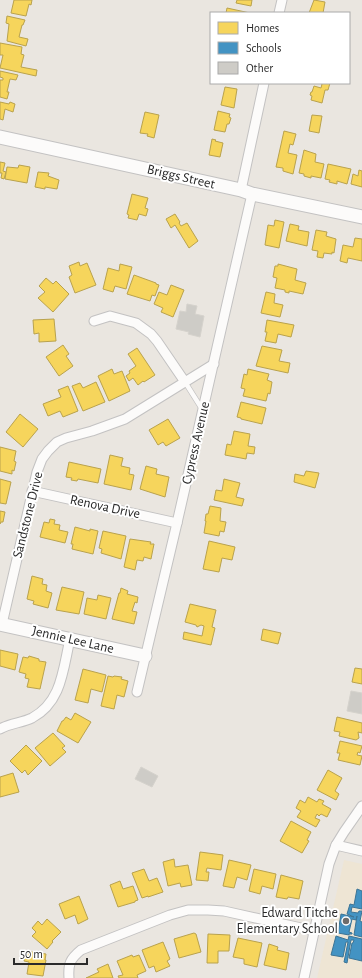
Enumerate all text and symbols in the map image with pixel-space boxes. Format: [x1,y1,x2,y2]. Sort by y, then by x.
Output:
legend [210,12,350,84]
text: Homes [246,22,279,34]
text: Schools [246,42,281,54]
text: Other [246,62,273,74]
street label: Briggs Street [146,162,217,192]
street label: Cypress Avenue [180,400,212,486]
street label: Sandstone Drive [11,470,45,560]
street label: Renova Drive [69,493,141,521]
street label: Jennie Lee Lane [31,624,115,656]
place label: Edward Titche Elementary School [237,906,338,936]
marker: Edward Titche Elementary School [341,916,351,926]
scale bar [14,940,87,966]
text: 50 m [20,948,43,960]

